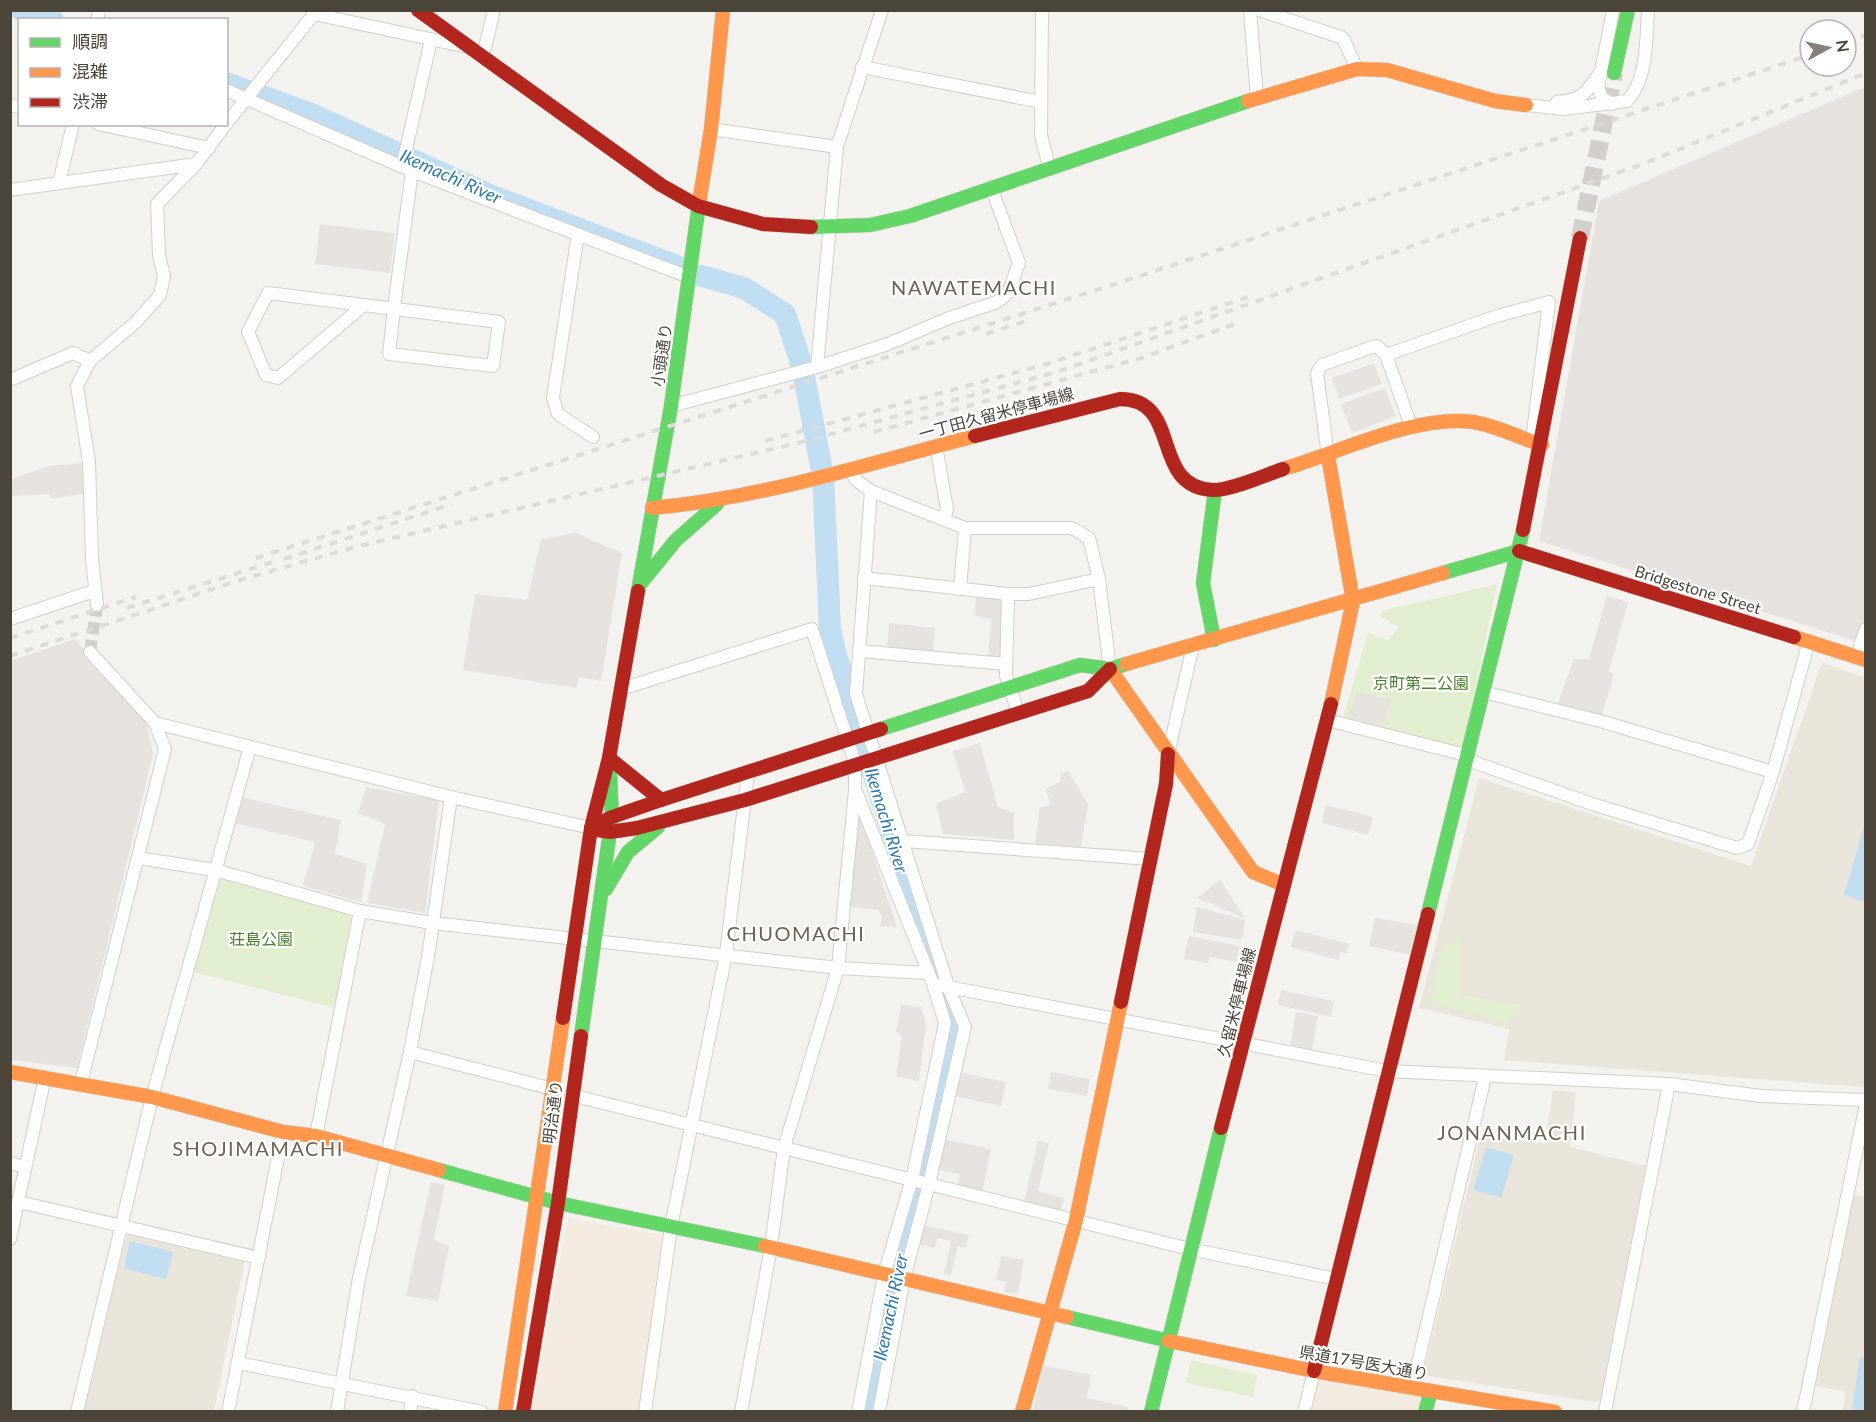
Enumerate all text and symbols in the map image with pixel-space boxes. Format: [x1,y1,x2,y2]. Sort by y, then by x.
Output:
legend [18,18,228,126]
north arrow [1798,18,1858,78]
text: 順調 [72,30,108,52]
text: N [1833,38,1854,53]
text: 混雑 [72,60,108,82]
text: 渋滞 [72,90,108,112]
water label: Ikemachi River [397,144,506,208]
district label: NAWATEMACHI [891,275,1057,299]
street label: 小頭通り [647,322,675,388]
street label: 一丁田久留米停車場線 [916,383,1076,443]
street label: Bridgestone Street [1633,561,1764,617]
park label: 京町第二公園 [1373,673,1469,692]
water label: Ikemachi River [861,765,914,876]
district label: CHUOMACHI [727,921,865,945]
park label: 荘島公園 [229,929,293,948]
street label: 久留米停車場線 [1213,945,1259,1059]
street label: 明治通り [539,1079,565,1145]
district label: JONANMACHI [1437,1120,1587,1144]
district label: SHOJIMAMACHI [172,1136,344,1160]
water label: Ikemachi River [868,1251,912,1362]
street label: 県道17号医大通り [1298,1341,1430,1383]

